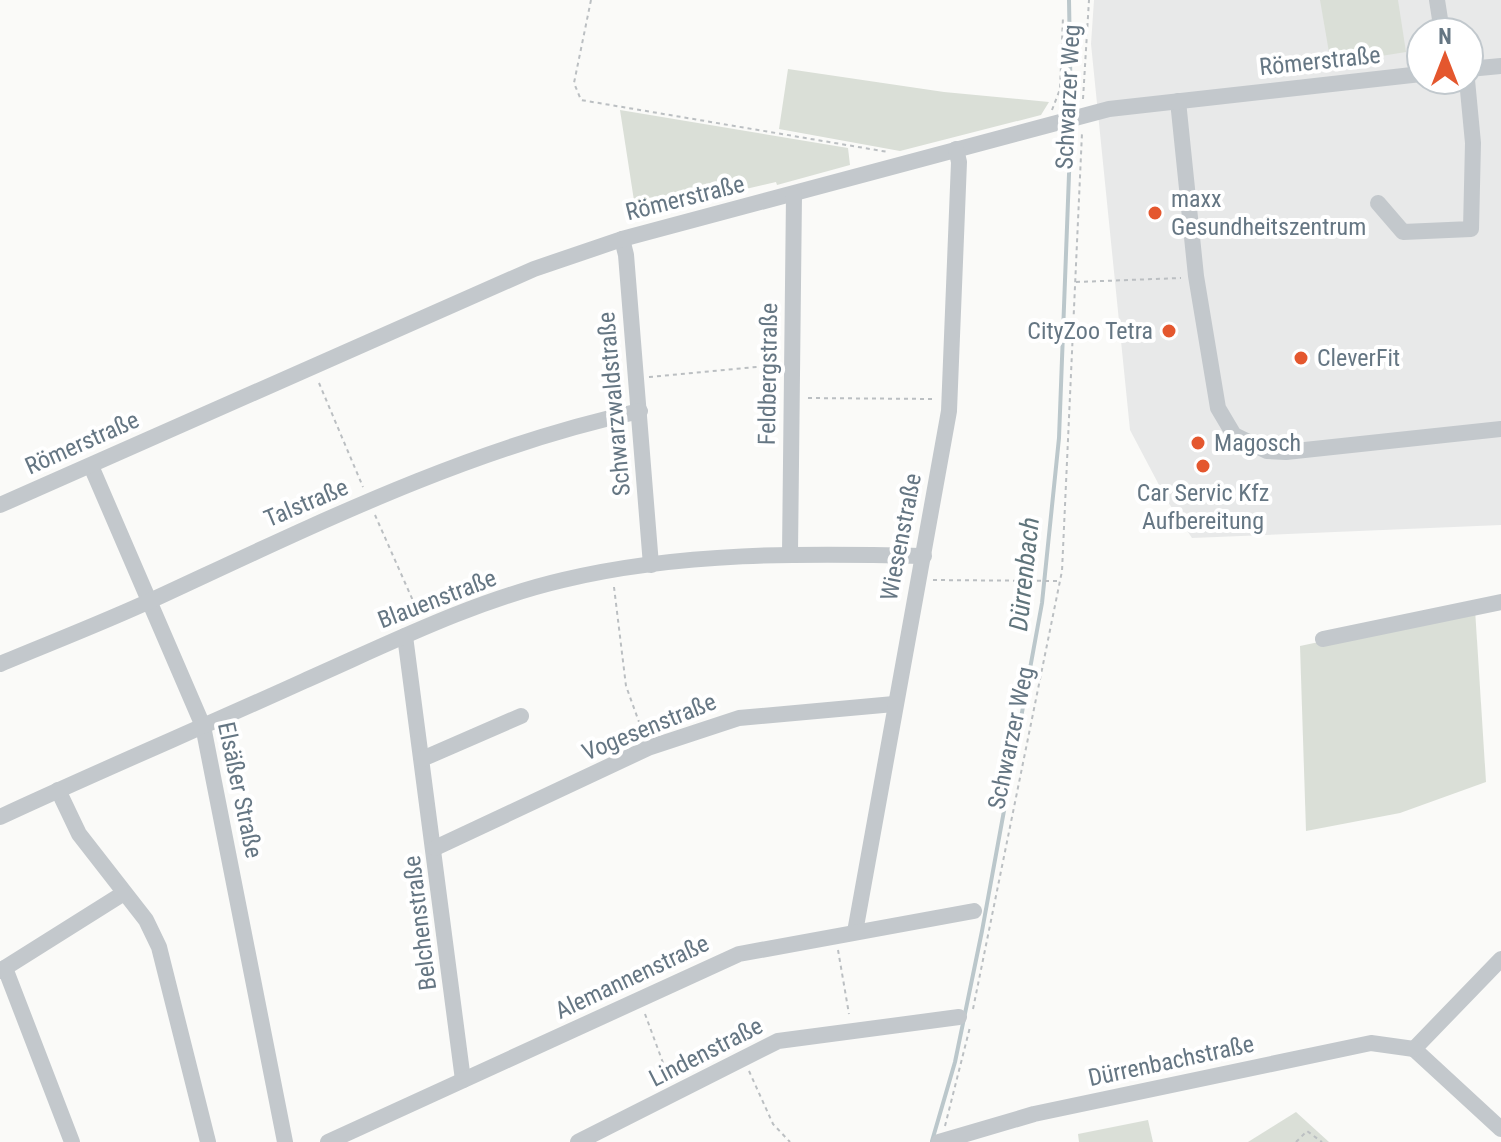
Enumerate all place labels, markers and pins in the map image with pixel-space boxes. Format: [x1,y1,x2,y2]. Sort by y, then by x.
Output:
place label: maxx Gesundheitszentrum [1171,185,1366,241]
marker: maxx Gesundheitszentrum [1146,204,1164,222]
place label: CityZoo Tetra [1027,317,1153,345]
marker: CityZoo Tetra [1160,322,1178,340]
place label: CleverFit [1317,344,1400,372]
marker: CleverFit [1292,349,1310,367]
place label: Magosch [1214,429,1301,457]
marker: Magosch [1189,434,1207,452]
marker: Car Servic Kfz Aufbereitung [1194,457,1212,475]
place label: Car Servic Kfz Aufbereitung [1137,479,1269,535]

